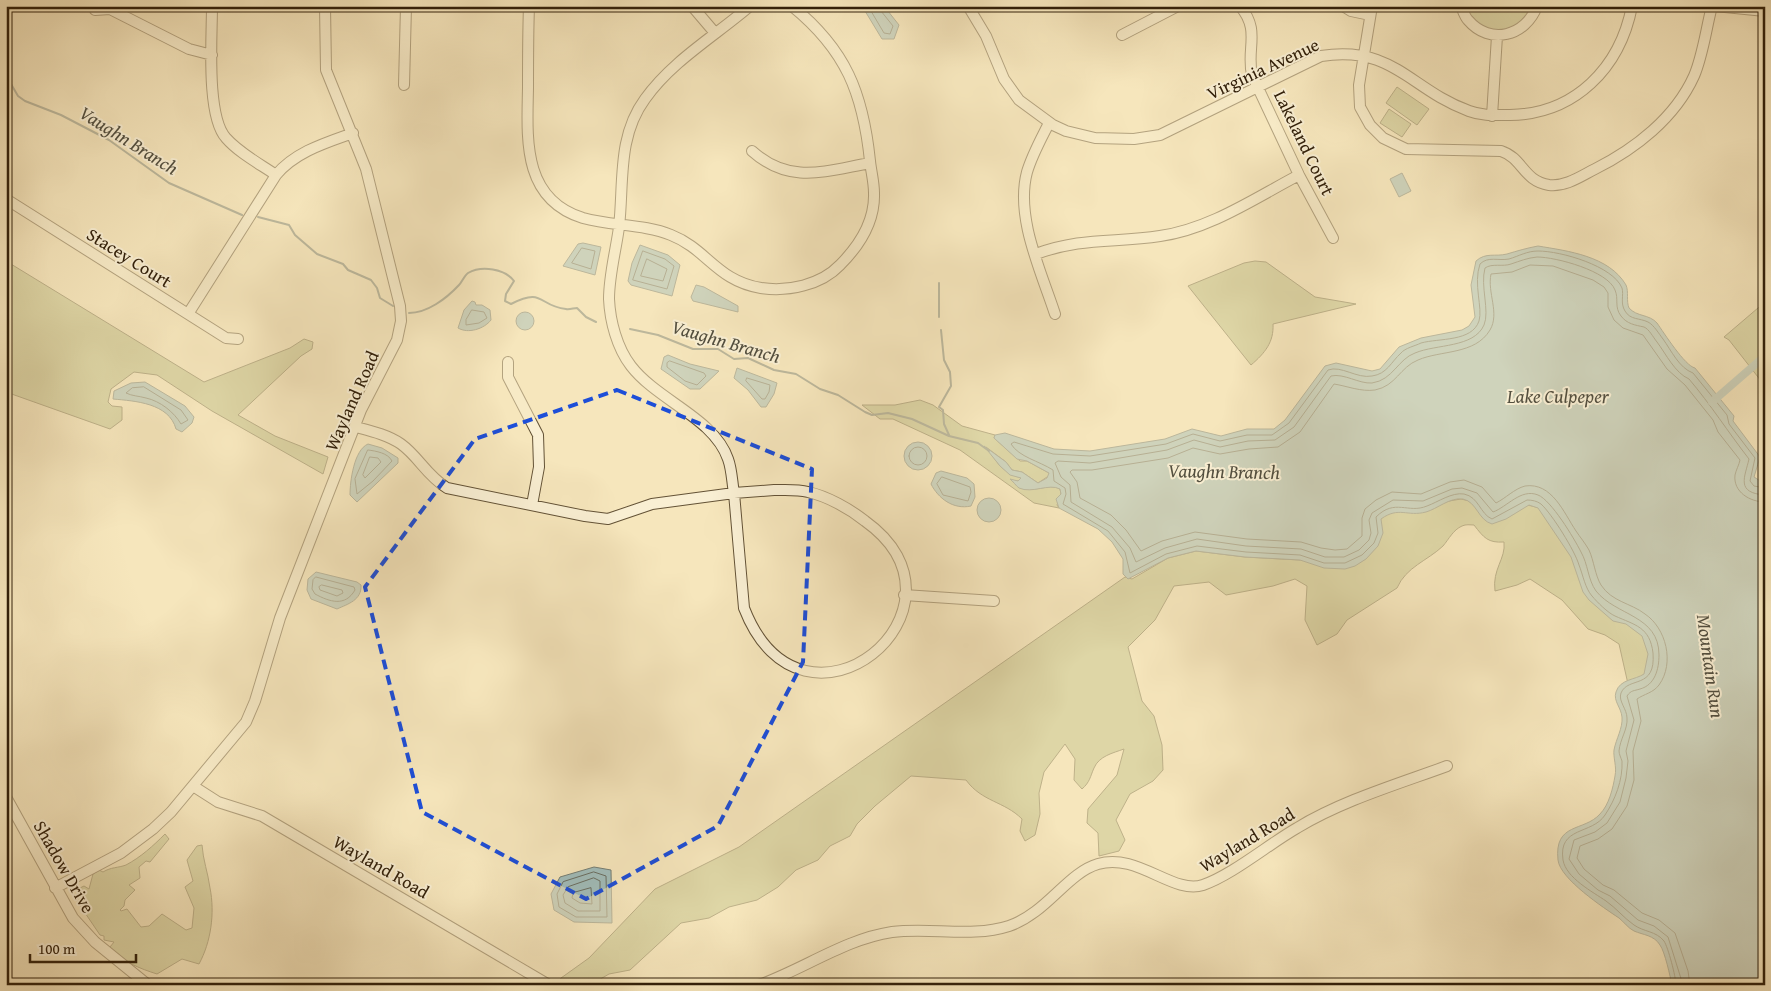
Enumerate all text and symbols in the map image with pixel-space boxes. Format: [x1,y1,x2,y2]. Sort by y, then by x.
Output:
street label: Virginia Avenue [1202,31,1323,106]
street label: Lakeland Court [1267,86,1342,201]
water label: Vaughn Branch [74,98,184,182]
street label: Stacey Court [82,221,177,295]
water label: Vaughn Branch [668,312,784,370]
street label: Wayland Road [317,346,386,455]
water label: Lake Culpeper [1506,382,1610,410]
water label: Vaughn Branch [1168,456,1281,486]
water label: Mountain Run [1690,612,1732,720]
street label: Wayland Road [1194,800,1300,879]
street label: Shadow Drive [27,815,102,918]
street label: Wayland Road [328,828,435,905]
scale bar [30,931,136,963]
text: 100 m [38,938,76,959]

